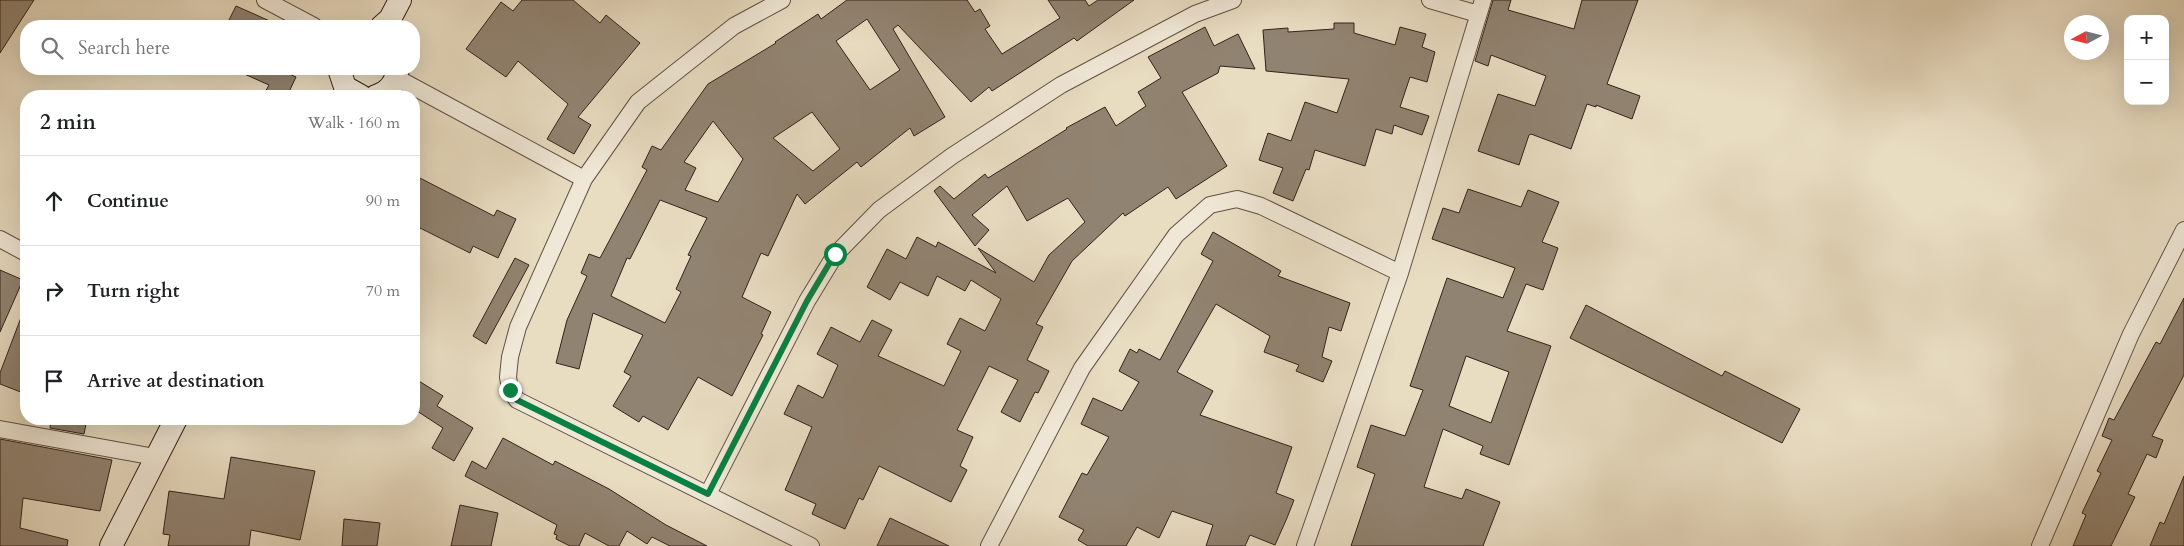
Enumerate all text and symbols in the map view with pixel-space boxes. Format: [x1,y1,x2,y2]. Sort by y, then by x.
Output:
north arrow [2064,15,2109,60]
map controls [2124,15,2169,105]
button: + [2124,15,2169,60]
search box [20,20,420,75]
icon: search [38,34,66,62]
text: Search here [78,35,170,61]
button: − [2124,60,2169,105]
text: 2 min [40,108,96,137]
text: Walk · 160 m [308,112,400,134]
icon: ahead [40,187,68,215]
text: Continue [87,188,169,214]
text: 90 m [366,190,400,212]
route start [824,243,847,266]
icon: right [40,277,68,305]
text: Turn right [87,278,179,304]
text: 70 m [366,280,400,302]
icon: arrive [40,367,68,395]
text: Arrive at destination [87,368,264,394]
route end [499,379,522,402]

